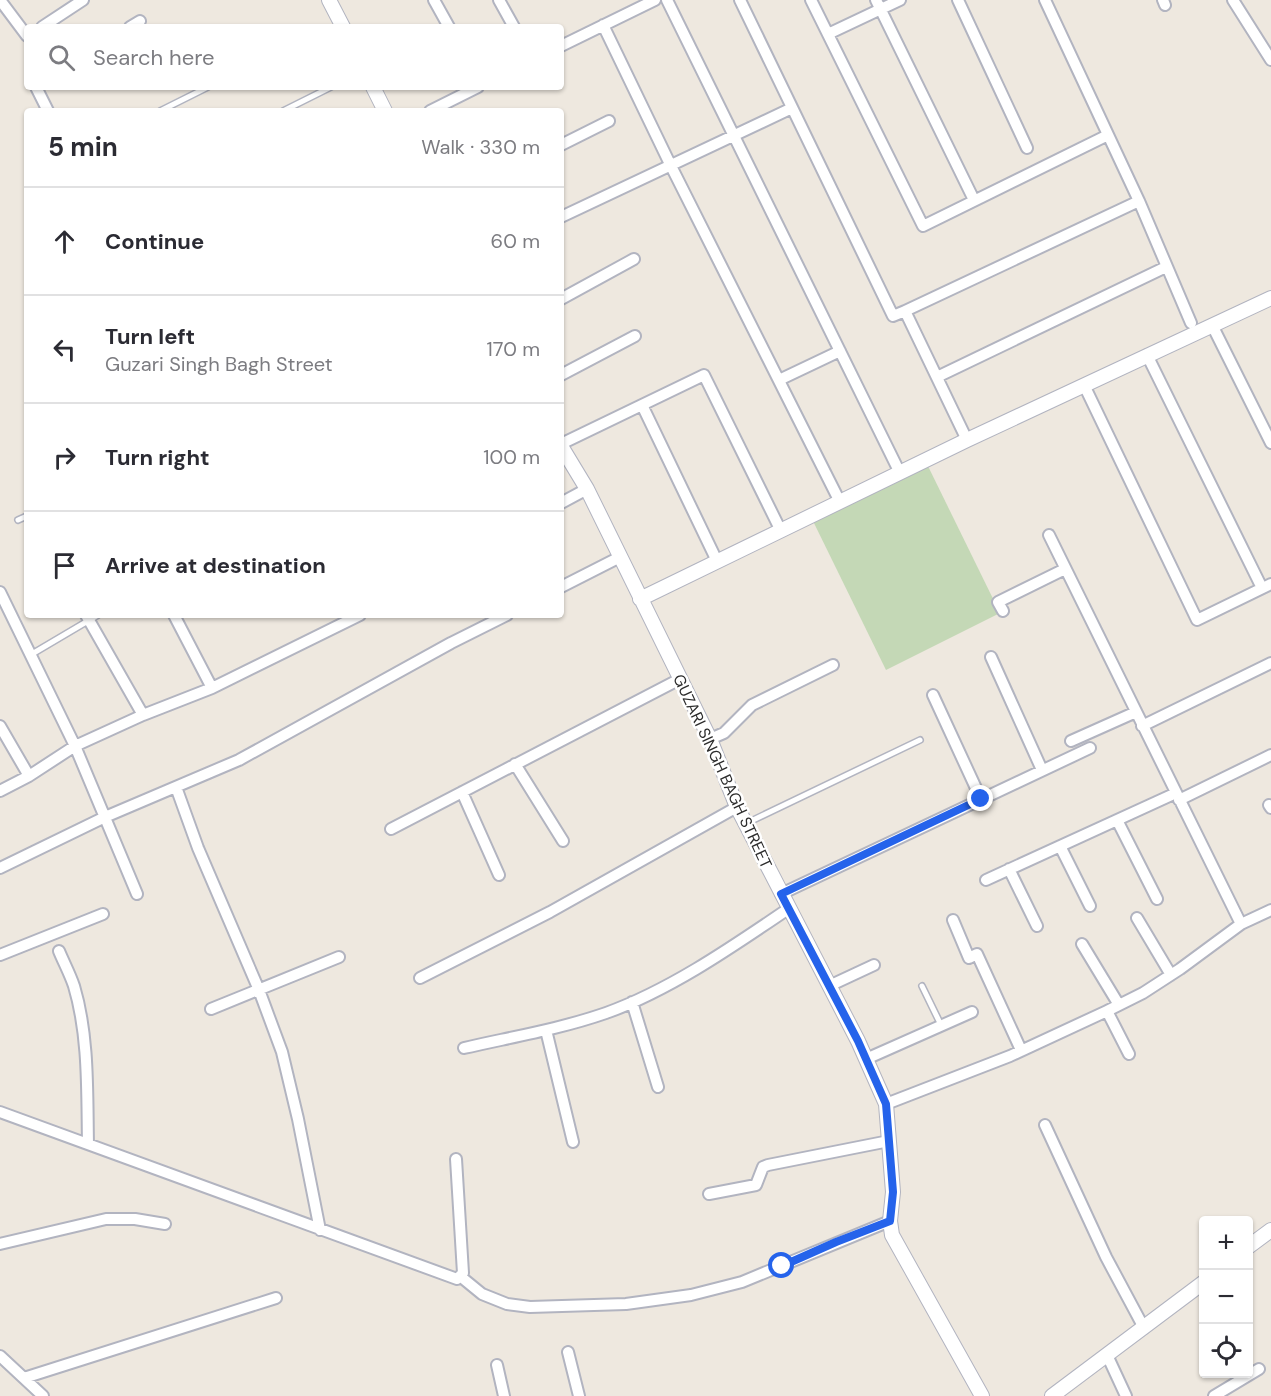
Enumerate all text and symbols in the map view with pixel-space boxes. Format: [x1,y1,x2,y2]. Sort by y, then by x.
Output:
search box [24,24,564,90]
icon: search [45,41,78,74]
text: Search here [93,43,214,72]
text: 5 min [48,130,118,164]
text: Walk · 330 m [421,134,540,160]
icon: ahead [48,225,81,258]
text: Continue [105,227,204,256]
text: 60 m [491,228,540,254]
text: Turn left [105,322,195,351]
icon: left [48,333,81,366]
text: 170 m [487,336,540,362]
text: Guzari Singh Bagh Street [105,351,333,377]
icon: right [48,441,81,474]
text: Turn right [105,443,210,472]
text: 100 m [483,444,540,470]
icon: arrive [48,549,81,582]
text: Arrive at destination [105,551,326,580]
street label: GUZARI SINGH BAGH STREET [668,671,777,872]
route end [967,785,993,811]
map controls [1199,1216,1253,1378]
button: + [1199,1216,1253,1270]
route start [768,1252,794,1278]
button: − [1199,1270,1253,1324]
button: locate [1199,1324,1253,1378]

